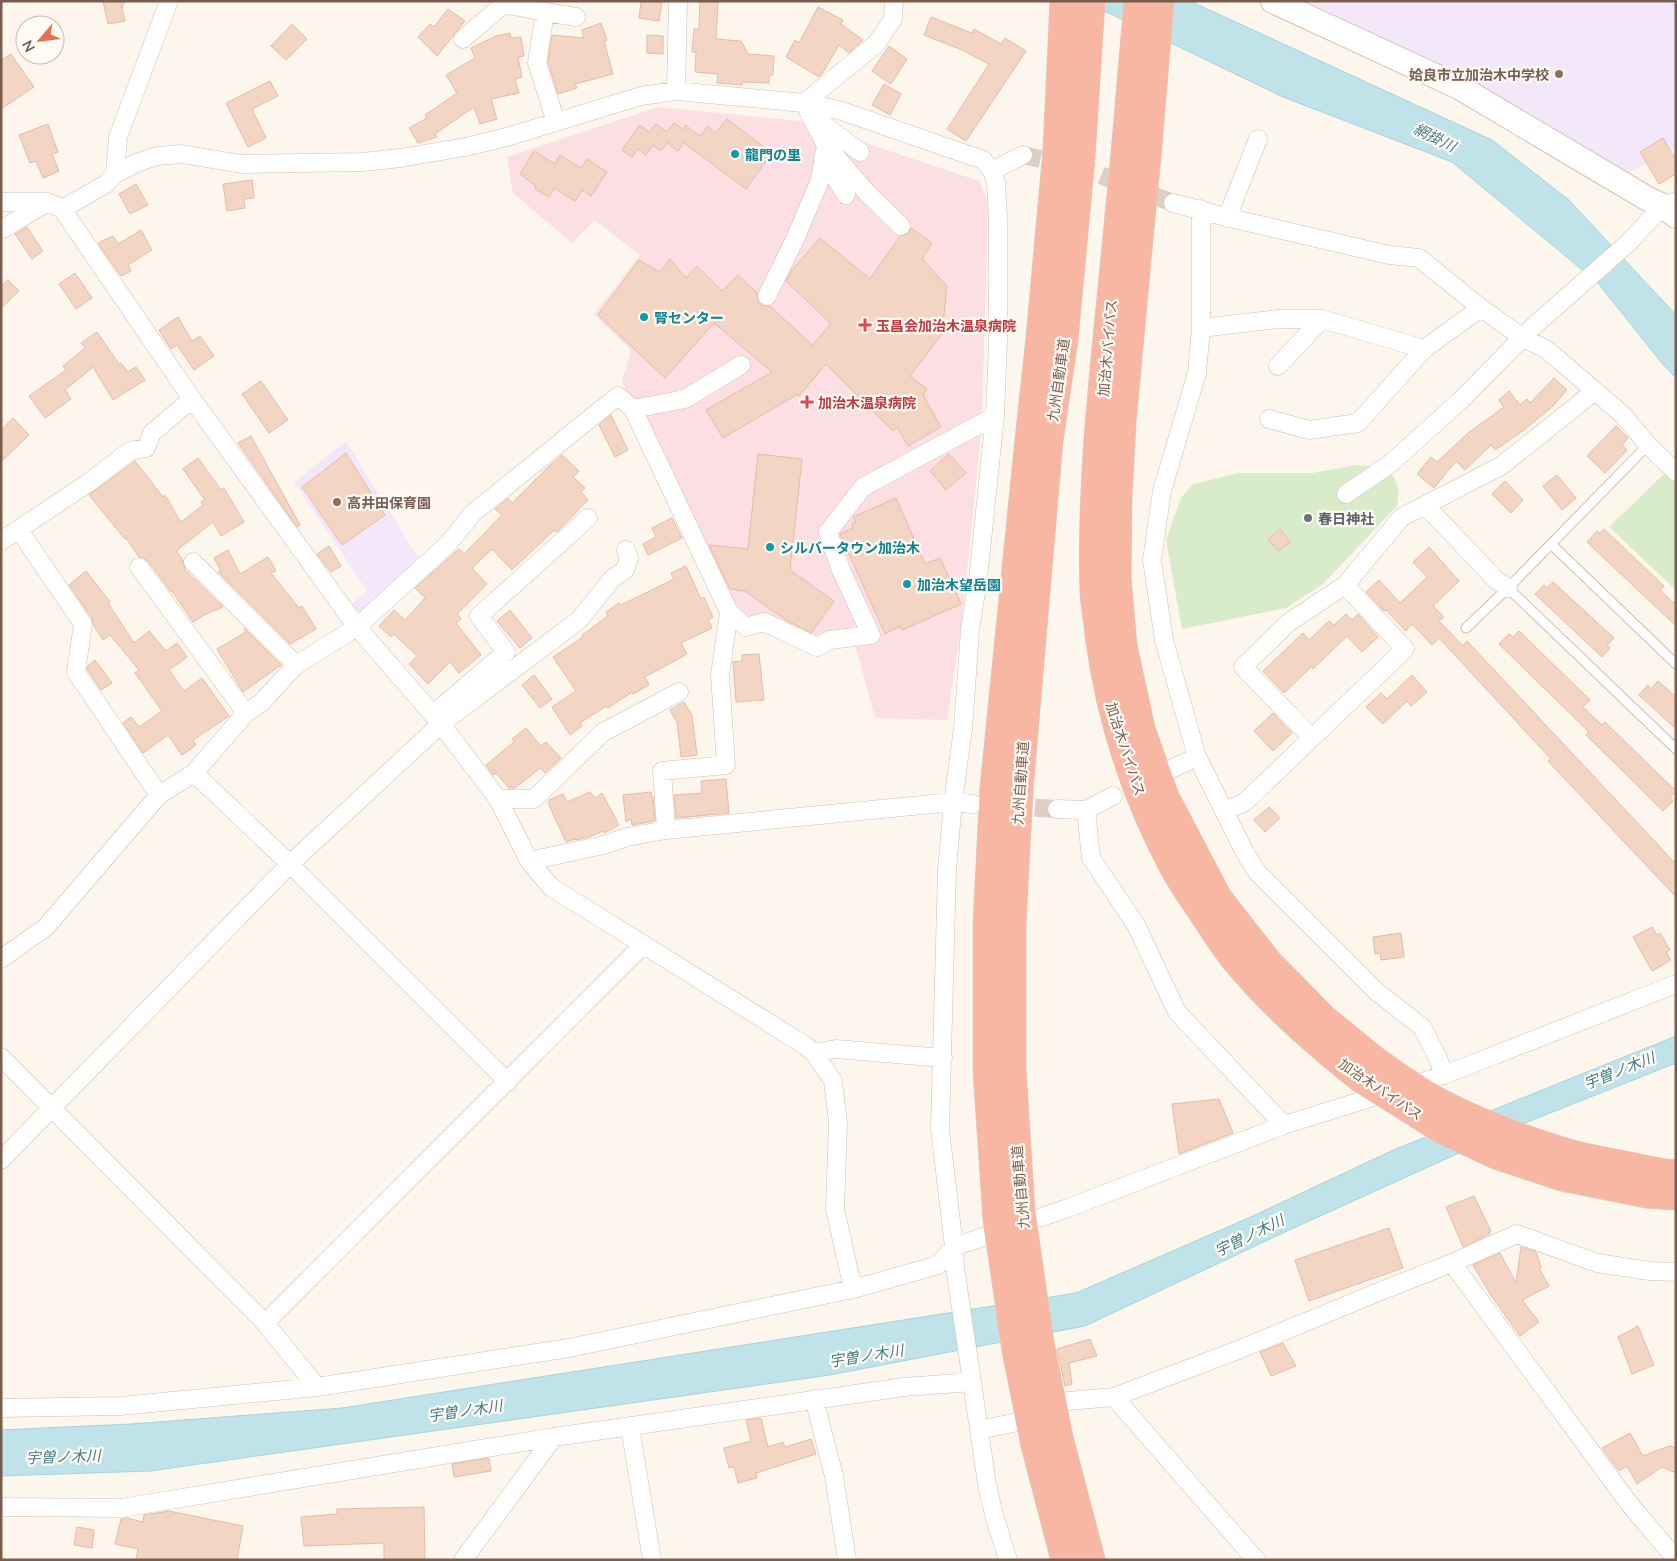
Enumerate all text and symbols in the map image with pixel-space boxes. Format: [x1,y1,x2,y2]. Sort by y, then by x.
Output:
north arrow [15,15,65,65]
text: N [18,38,38,55]
place label: 姶良市立加治木中学校 [1409,66,1549,83]
marker: 姶良市立加治木中学校 [1553,68,1565,80]
water label: 網掛川 [1411,119,1461,156]
place label: 龍門の里 [745,146,801,163]
marker: 龍門の里 [729,148,741,160]
street label: 加治木バイパス [1094,299,1120,397]
place label: 腎センター [654,309,724,326]
marker: 腎センター [638,311,650,323]
place label: 玉昌会加治木温泉病院 [876,317,1016,334]
marker: 玉昌会加治木温泉病院 [858,318,872,332]
street label: 九州自動車道 [1044,337,1072,423]
place label: 加治木温泉病院 [818,394,916,411]
marker: 加治木温泉病院 [800,395,814,409]
place label: 高井田保育園 [347,494,431,511]
marker: 高井田保育園 [331,496,343,508]
place label: 春日神社 [1318,510,1374,527]
marker: 春日神社 [1302,512,1314,524]
place label: シルバータウン加治木 [780,539,920,556]
marker: シルバータウン加治木 [764,541,776,553]
place label: 加治木望岳園 [917,576,1001,593]
marker: 加治木望岳園 [901,578,913,590]
street label: 加治木バイパス [1103,700,1149,798]
street label: 九州自動車道 [1009,741,1031,825]
water label: 宇曽ノ木川 [1581,1047,1659,1092]
street label: 加治木バイパス [1336,1055,1426,1123]
street label: 九州自動車道 [1008,1144,1032,1230]
water label: 宇曽ノ木川 [1211,1210,1288,1260]
water label: 宇曽ノ木川 [828,1340,906,1370]
water label: 宇曽ノ木川 [427,1396,505,1424]
water label: 宇曽ノ木川 [25,1446,103,1466]

